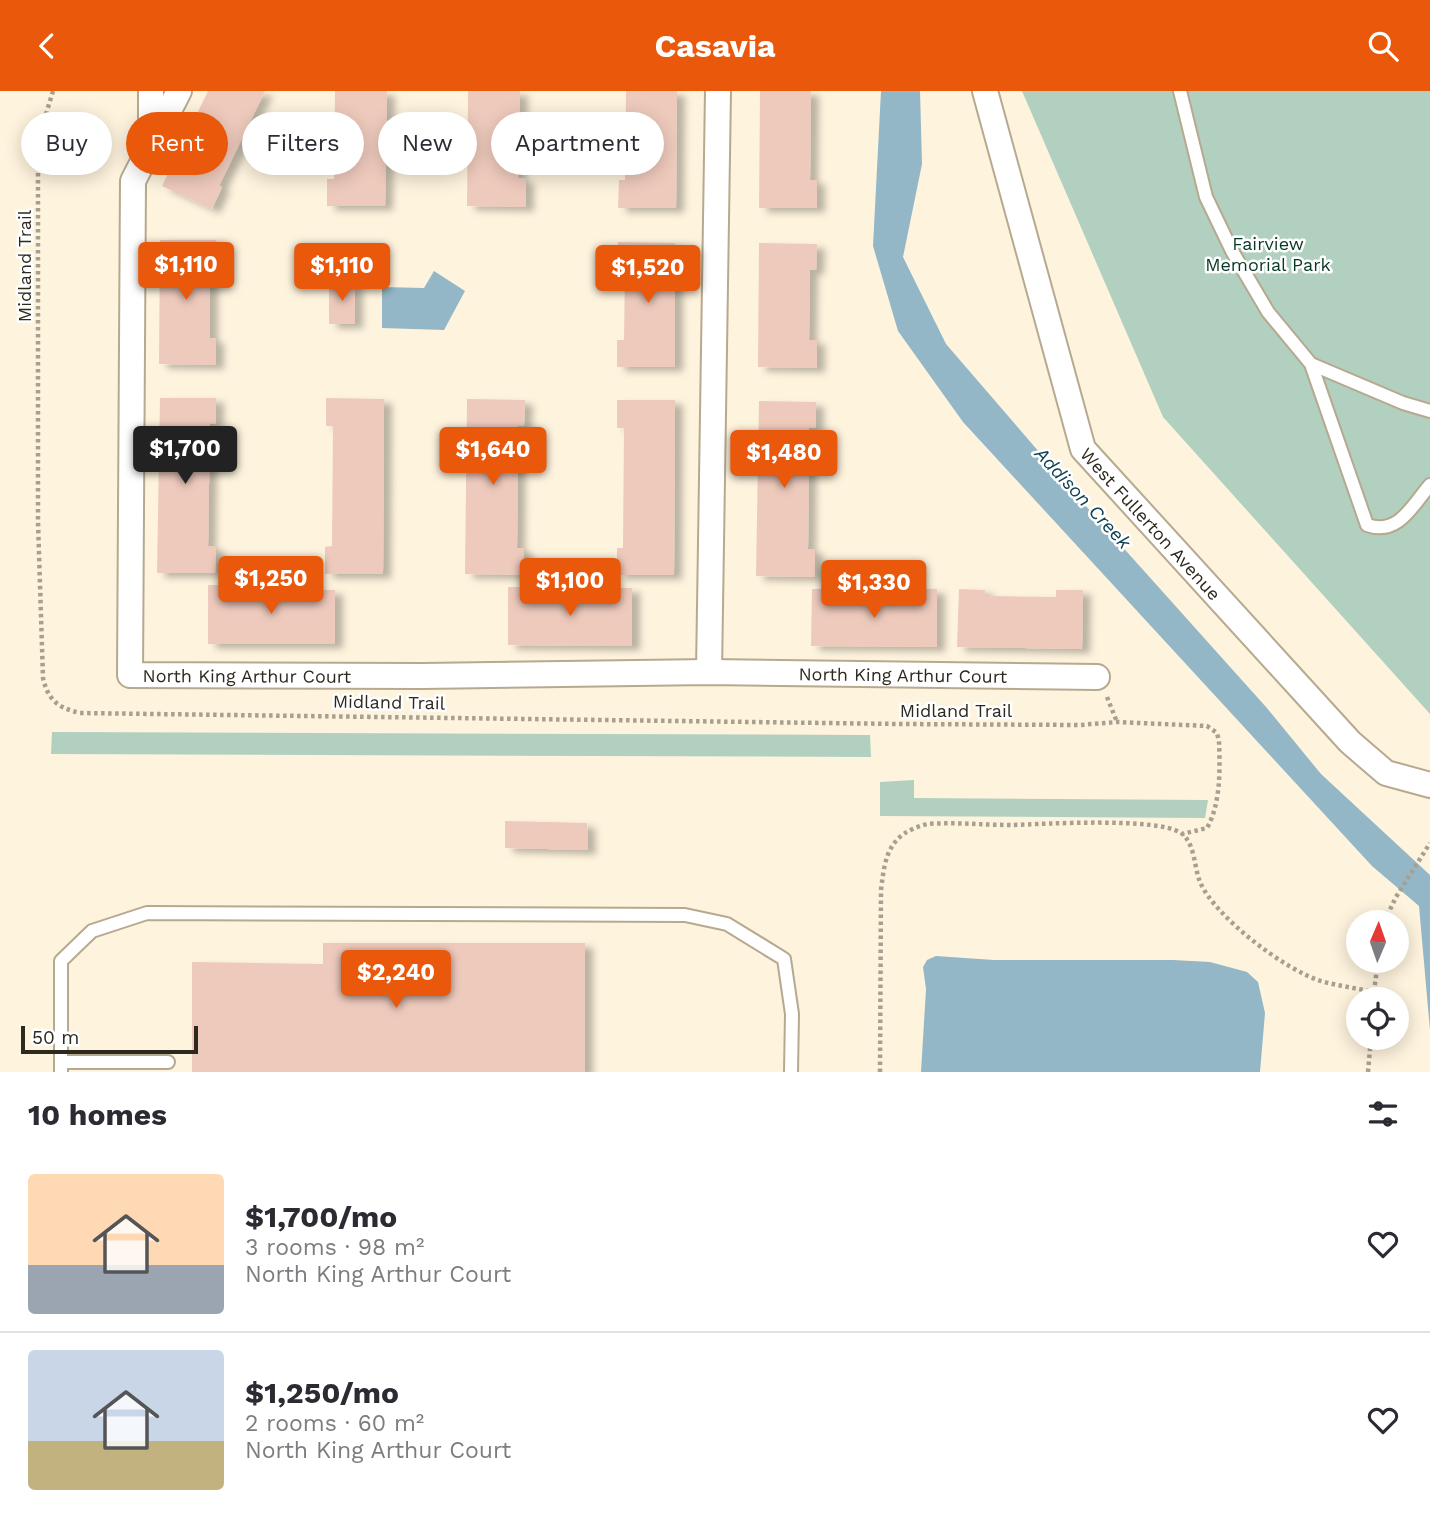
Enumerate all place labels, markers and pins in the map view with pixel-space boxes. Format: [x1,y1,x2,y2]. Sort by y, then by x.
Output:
pin: $1,110 [129,243,243,302]
pin: $1,110 [285,243,399,303]
pin: $1,520 [591,245,705,305]
pin: $1,700 [128,427,242,486]
pin: $1,640 [436,427,550,487]
pin: $1,480 [727,431,841,490]
pin: $1,250 [214,557,328,616]
pin: $1,100 [513,559,627,618]
pin: $1,330 [817,561,931,620]
pin: $2,240 [339,951,453,1010]

